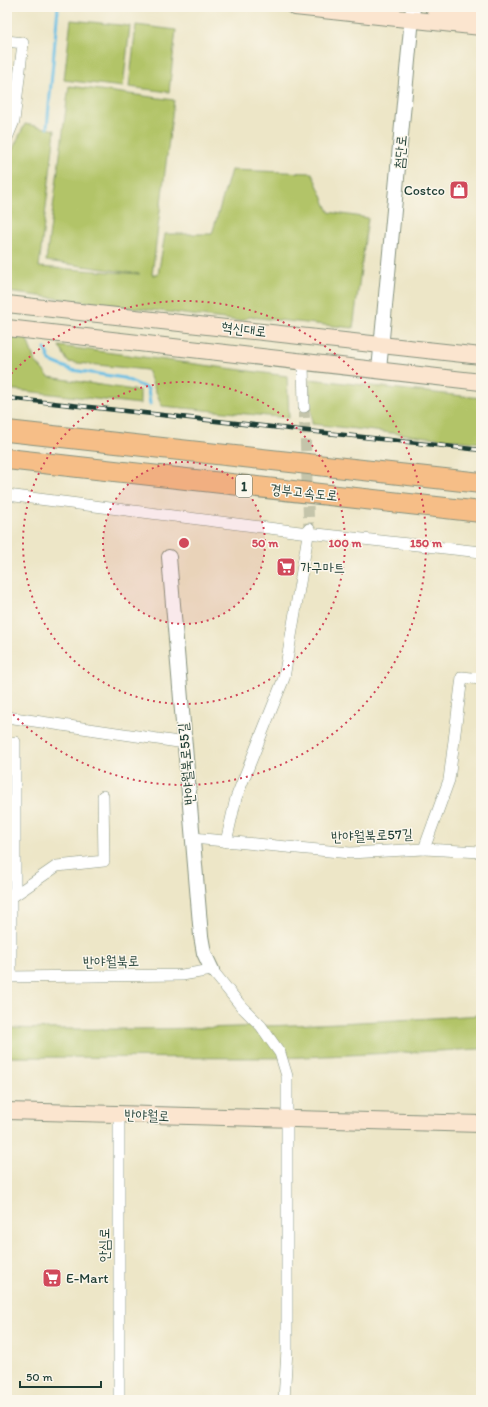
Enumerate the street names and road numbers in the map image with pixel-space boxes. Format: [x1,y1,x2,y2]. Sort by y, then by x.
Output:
street label: 첨단로 [391,134,410,170]
street label: 혁신대로 [221,319,267,340]
road number: 1 [236,475,252,497]
street label: 경부고속도로 [269,481,338,504]
street label: 반야월북로55길 [174,721,199,806]
street label: 반야월북로57길 [331,826,414,845]
street label: 반야월북로 [83,953,139,970]
street label: 반야월로 [124,1106,170,1125]
street label: 안심로 [96,1228,113,1262]

